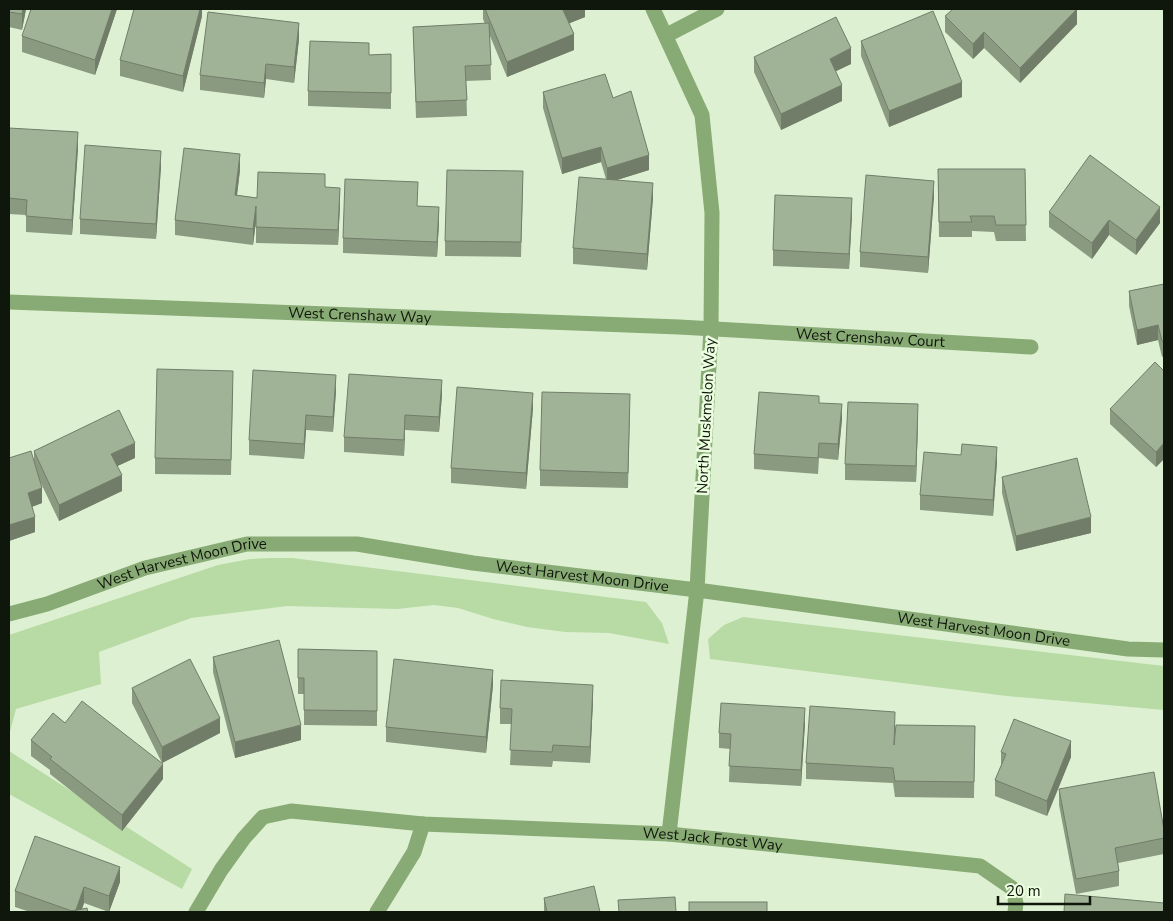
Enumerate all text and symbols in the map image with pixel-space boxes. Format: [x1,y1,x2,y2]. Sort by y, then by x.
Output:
street label: West Crenshaw Way [288,302,432,328]
street label: West Crenshaw Court [795,324,946,352]
street label: North Muskmelon Way [692,337,720,494]
street label: West Harvest Moon Drive [95,534,267,595]
street label: West Harvest Moon Drive [494,556,670,597]
street label: West Harvest Moon Drive [896,608,1071,651]
street label: West Jack Frost Way [642,823,784,856]
scale bar [998,874,1090,906]
text: 20 m [1006,881,1041,901]

